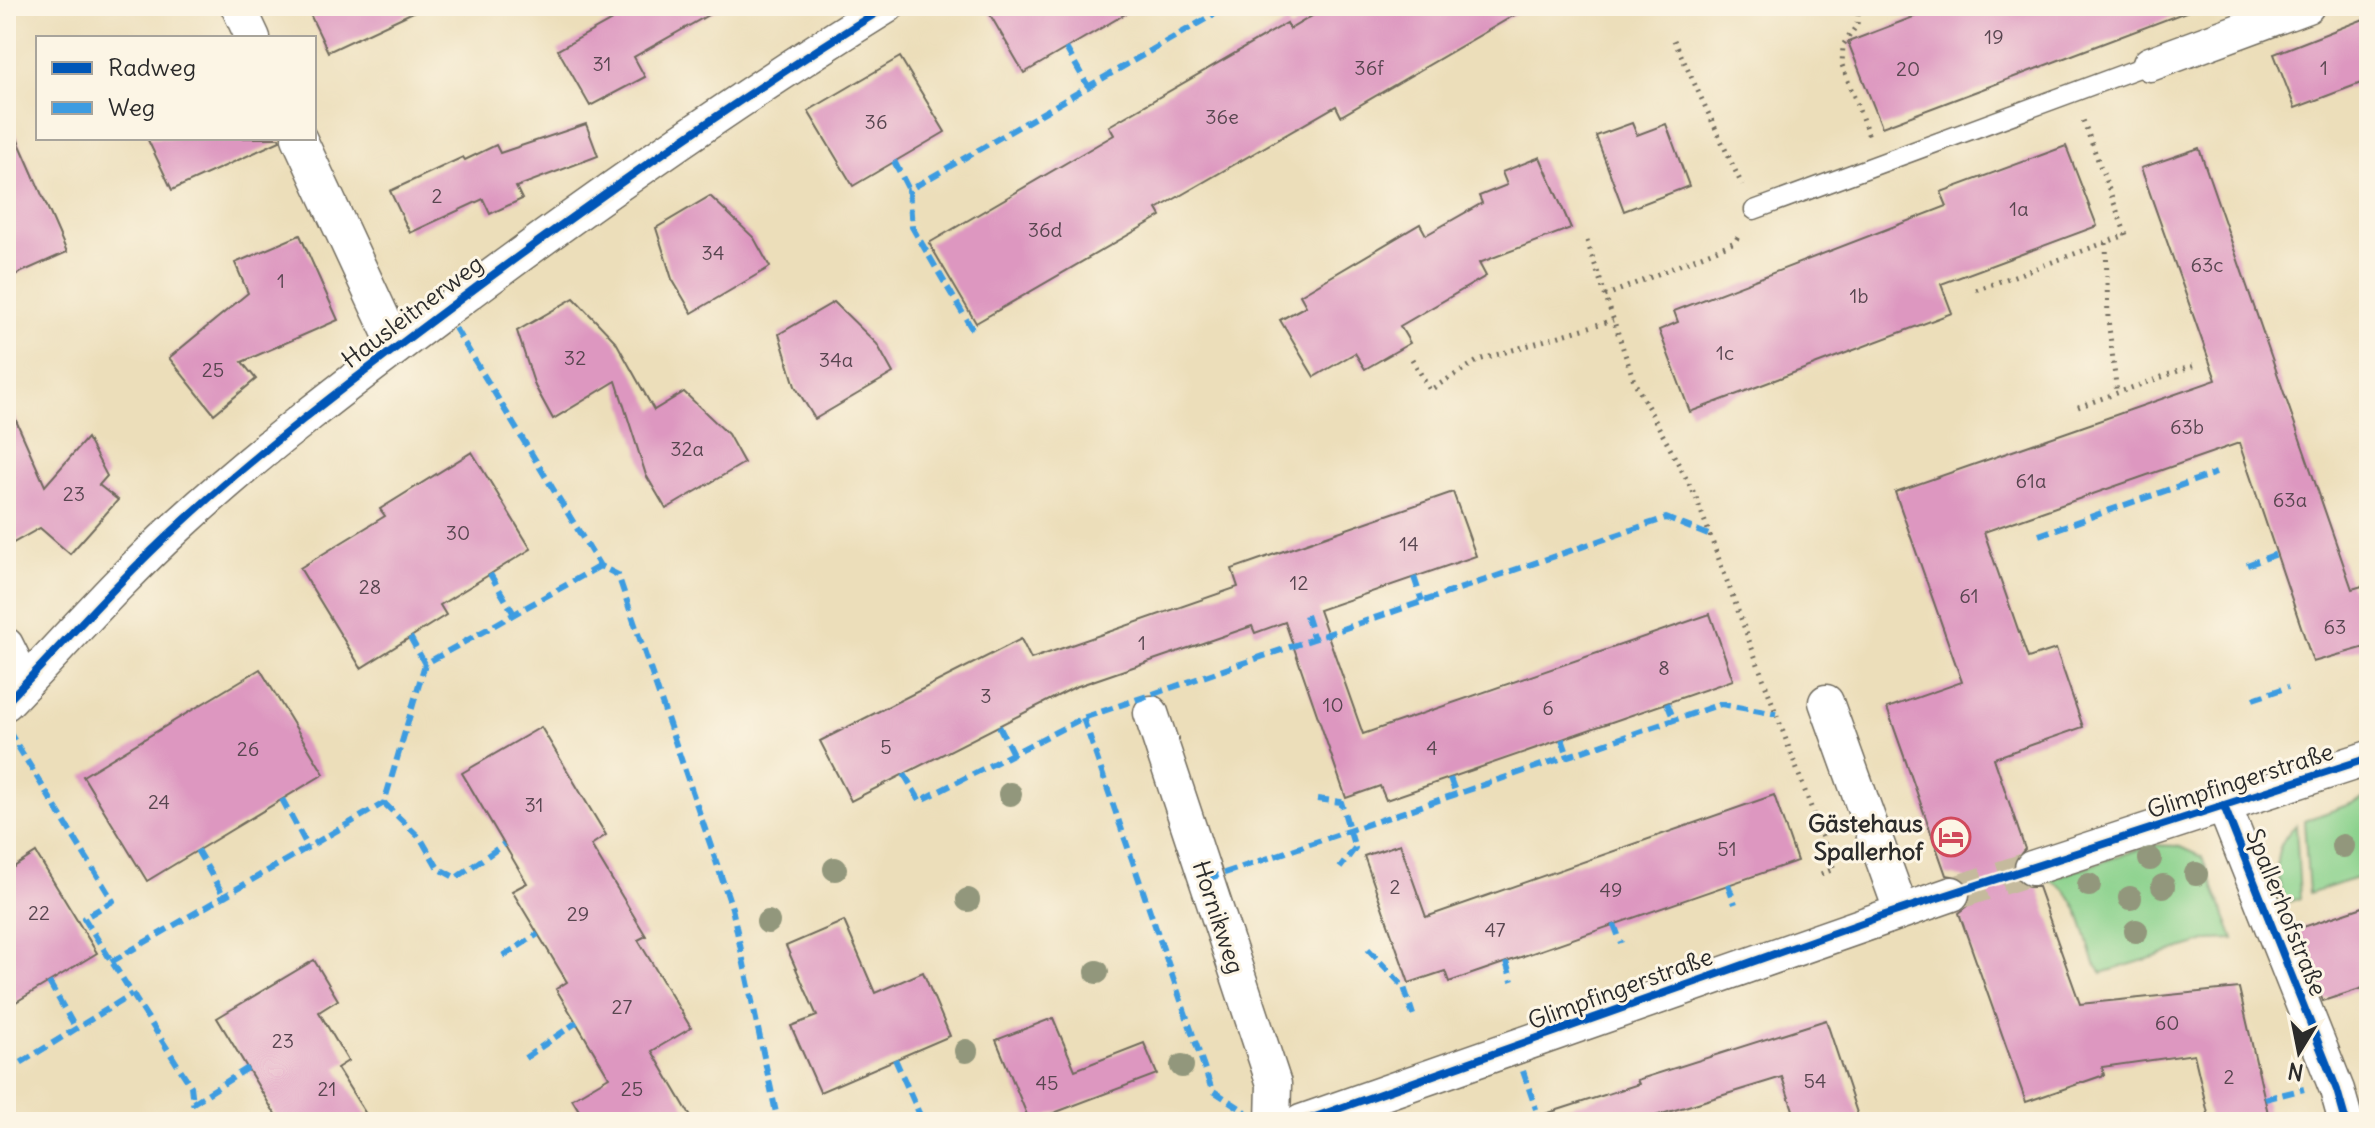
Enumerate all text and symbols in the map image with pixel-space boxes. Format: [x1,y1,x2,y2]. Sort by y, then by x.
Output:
house number: 19 [1984,24,2004,49]
legend [36,36,316,140]
house number: 31 [592,51,612,76]
text: Radweg [108,52,196,82]
house number: 36f [1354,55,1384,80]
house number: 1 [2320,55,2328,80]
house number: 20 [1896,56,1920,81]
text: Weg [108,92,155,122]
house number: 36e [1205,104,1239,129]
house number: 36 [865,109,887,134]
house number: 2 [432,183,443,208]
house number: 1a [2009,196,2029,221]
house number: 36d [1028,217,1063,242]
house number: 34 [702,240,724,265]
street label: Hausleitnerweg [335,248,489,374]
house number: 63c [2190,252,2224,277]
house number: 1 [277,268,285,293]
house number: 1b [1850,283,1868,308]
house number: 1c [1716,340,1734,365]
house number: 32 [564,345,586,370]
house number: 34a [819,347,853,372]
house number: 25 [202,357,224,382]
house number: 63b [2170,414,2204,439]
house number: 32a [670,436,704,461]
house number: 61a [2016,468,2046,493]
house number: 23 [63,481,85,506]
house number: 63a [2273,487,2307,512]
house number: 30 [446,520,470,545]
house number: 14 [1399,531,1419,556]
house number: 12 [1290,570,1308,595]
house number: 28 [359,574,381,599]
house number: 61 [1959,583,1979,608]
house number: 63 [2324,614,2346,639]
house number: 1 [1138,630,1146,655]
house number: 8 [1658,655,1670,680]
house number: 3 [980,683,992,708]
house number: 10 [1322,692,1344,717]
house number: 6 [1542,695,1554,720]
house number: 5 [880,734,892,759]
house number: 4 [1426,735,1438,760]
house number: 26 [237,736,259,761]
street label: Glimpfingerstraße [2143,736,2337,824]
house number: 24 [148,789,170,814]
house number: 31 [524,792,544,817]
place label: Gästehaus Spallerhof [1808,808,1924,866]
hotel icon: Gästehaus Spallerhof [1930,816,1972,858]
street label: Spallerhofstraße [2240,824,2334,1000]
house number: 51 [1717,836,1737,861]
street label: Hornikweg [1187,857,1251,977]
house number: 2 [1390,874,1401,899]
house number: 49 [1599,877,1623,902]
house number: 22 [28,900,50,925]
house number: 29 [567,901,589,926]
house number: 47 [1484,917,1506,942]
street label: Glimpfingerstraße [1524,941,1716,1035]
house number: 27 [612,994,633,1019]
house number: 60 [2155,1010,2179,1035]
north arrow [2259,1012,2339,1092]
house number: 23 [272,1028,294,1053]
text: N [2286,1057,2305,1087]
house number: 2 [2224,1064,2235,1089]
house number: 54 [1803,1068,1827,1093]
house number: 45 [1035,1070,1059,1095]
house number: 21 [318,1076,336,1101]
house number: 25 [621,1076,643,1101]

